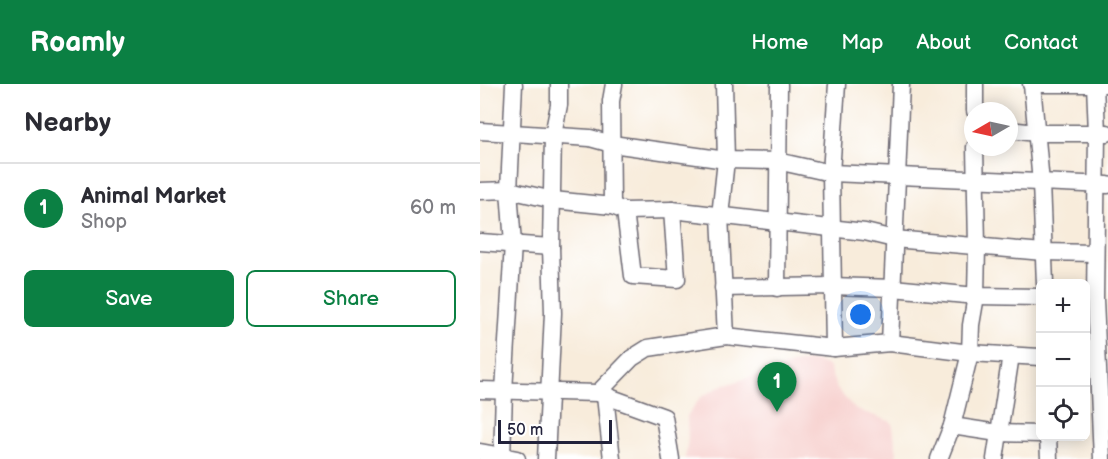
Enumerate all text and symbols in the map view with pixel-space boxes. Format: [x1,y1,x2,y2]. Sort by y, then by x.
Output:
text: Roamly [30,26,125,59]
text: Home [751,30,808,55]
text: Map [841,30,883,55]
text: About [916,30,971,55]
text: Contact [1004,30,1078,55]
north arrow [964,102,1018,156]
text: Nearby [24,108,111,139]
text: Animal Market [81,183,226,210]
text: 1 [39,196,48,220]
text: 60 m [410,196,456,220]
text: Shop [81,210,127,234]
button: Save [24,270,234,327]
button: Share [246,270,456,327]
map controls [1036,279,1090,441]
button: + [1036,279,1090,333]
your location [846,300,875,329]
button: − [1036,333,1090,387]
pin: 1 [758,362,796,412]
button: locate [1036,387,1090,441]
scale bar [498,417,612,444]
text: 50 m [507,421,543,440]

